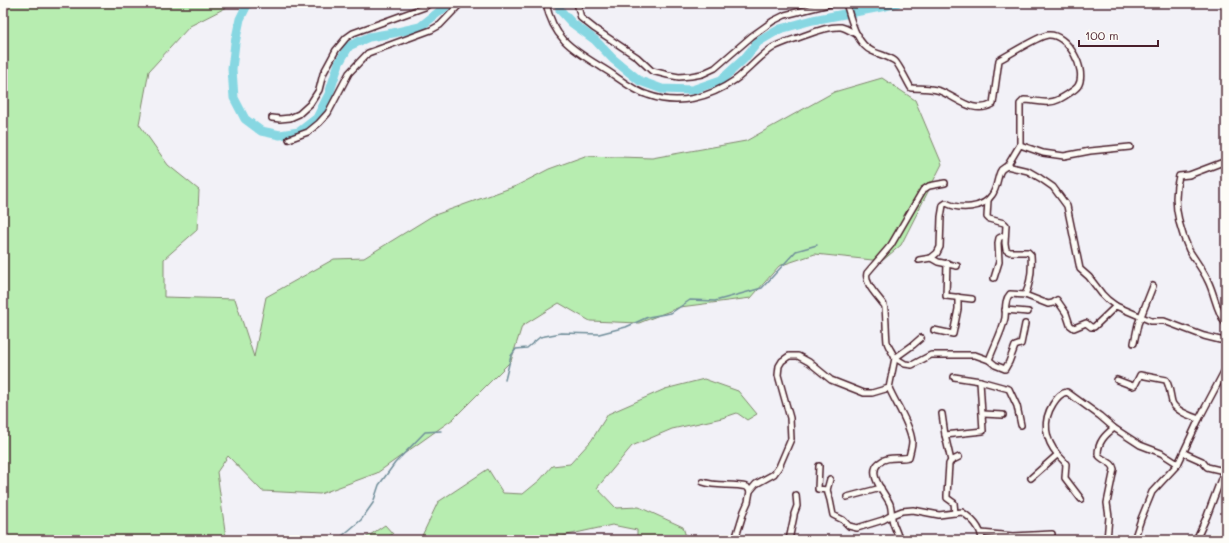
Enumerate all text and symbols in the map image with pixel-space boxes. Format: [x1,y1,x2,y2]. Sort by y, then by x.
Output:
scale bar [1079,22,1158,48]
text: 100 m [1085,27,1119,43]

